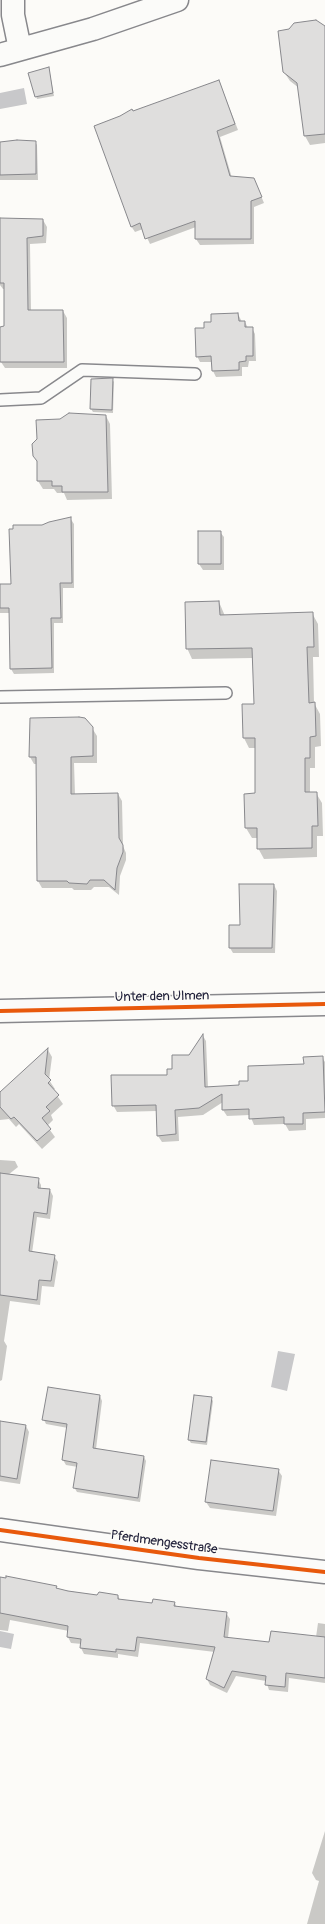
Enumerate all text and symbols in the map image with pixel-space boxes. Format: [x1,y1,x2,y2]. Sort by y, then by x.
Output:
street label: Unter den Ulmen [115,988,209,1006]
street label: Pferdmengesstraße [110,1528,218,1558]

